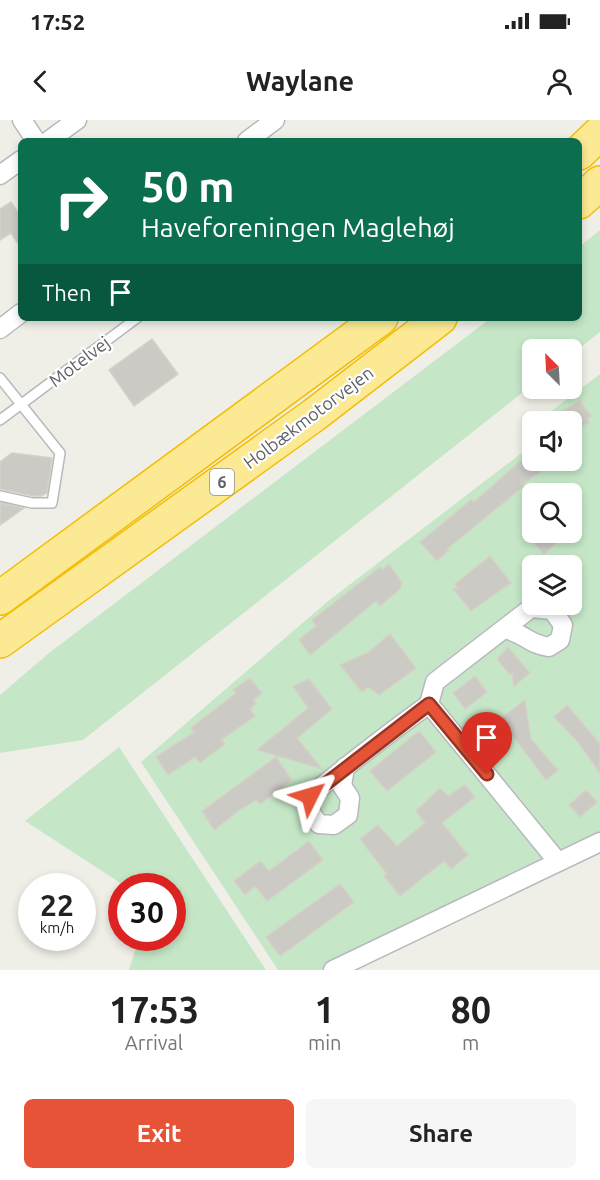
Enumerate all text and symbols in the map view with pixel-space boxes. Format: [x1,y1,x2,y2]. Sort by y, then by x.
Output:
text: 17:52 [30,9,85,34]
icon: back [24,65,57,98]
icon: person [543,65,576,98]
text: Waylane [246,66,354,96]
icon: right [42,162,120,240]
text: 50 m [141,163,235,210]
text: Haveforeningen Maglehøj [141,212,455,242]
icon: arrive [104,276,137,309]
text: Then [42,280,92,305]
street label: Motelvej [45,332,113,390]
north arrow [522,339,582,399]
map controls [522,339,582,615]
street label: Holbækmotorvejen [239,362,377,472]
button: sound [522,411,582,471]
road number: 6 [210,469,234,495]
button: search [522,483,582,543]
button: layers [522,555,582,615]
pin [461,712,512,774]
icon: arrive [470,721,503,754]
position arrow [278,764,342,828]
speed limit sign: 30 [108,873,186,951]
text: 22 [40,888,74,922]
text: km/h [40,919,74,936]
text: 17:53 [109,989,199,1030]
text: 1 [315,989,335,1030]
text: 80 [450,989,491,1030]
text: Arrival [125,1031,183,1054]
text: min [308,1031,342,1054]
text: m [462,1031,479,1054]
button: Exit [24,1099,294,1168]
button: Share [306,1099,576,1168]

